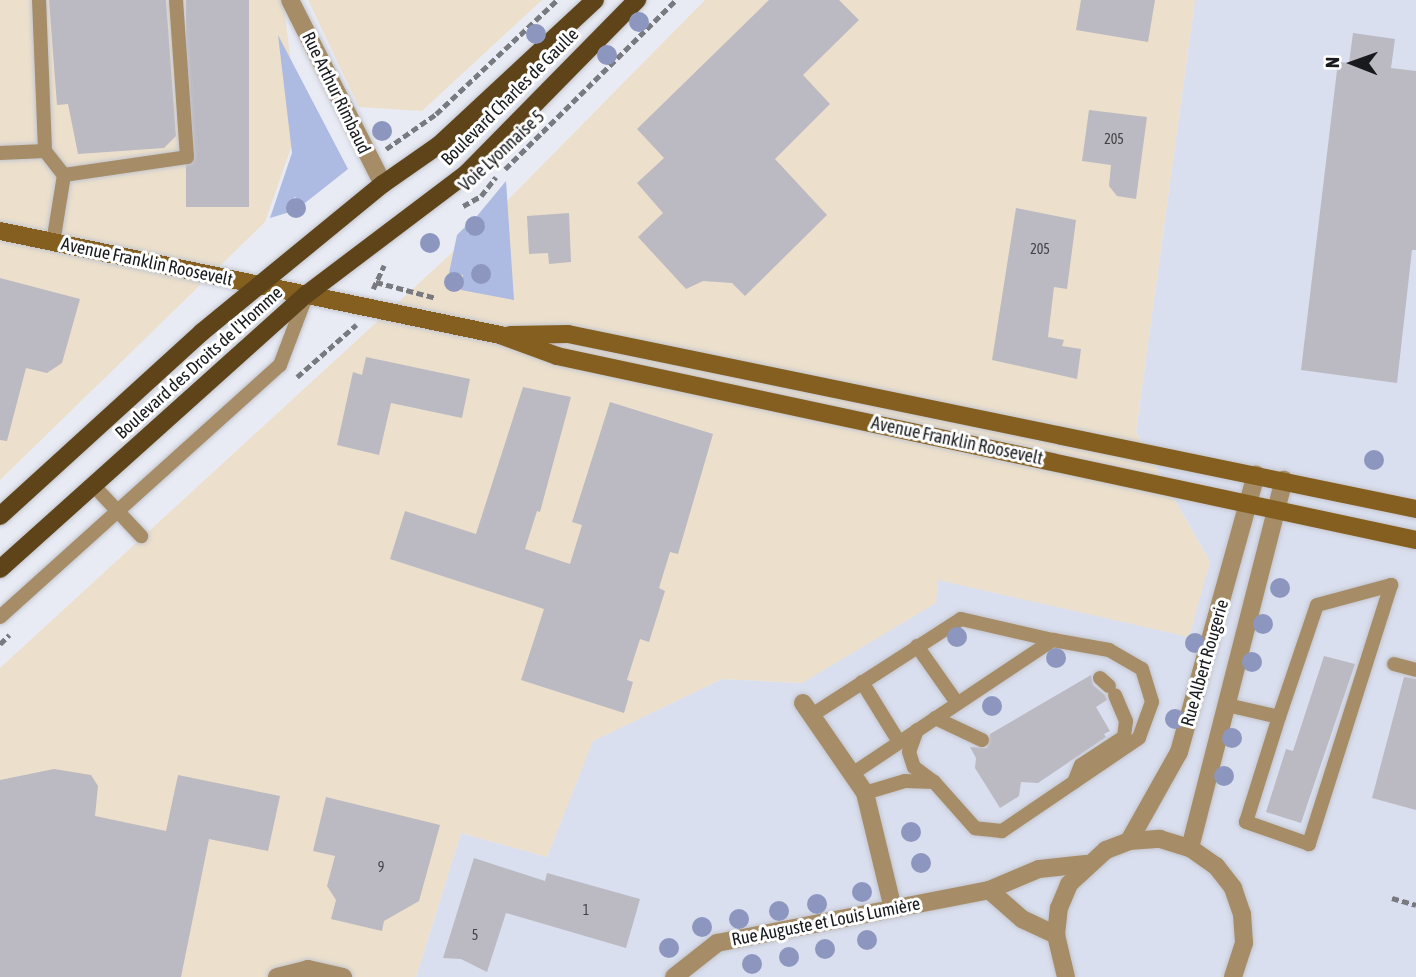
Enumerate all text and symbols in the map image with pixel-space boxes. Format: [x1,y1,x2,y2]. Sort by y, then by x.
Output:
street label: Boulevard Charles de Gaulle [437,24,583,170]
north arrow [1318,28,1388,98]
street label: Rue Arthur Rimbaud [297,29,375,157]
text: N [1321,57,1343,68]
street label: Voie Lyonnaise 5 [455,106,549,196]
house number: 205 [1104,131,1124,147]
street label: Avenue Franklin Roosevelt [59,233,235,291]
house number: 205 [1030,241,1050,257]
street label: Boulevard des Droits de l'Homme [111,282,287,444]
street label: Avenue Franklin Roosevelt [869,412,1045,470]
street label: Rue Albert Rougerie [1177,597,1233,729]
house number: 9 [378,859,384,875]
street label: Rue Auguste et Louis Lumière [730,893,922,951]
house number: 1 [583,902,589,918]
house number: 5 [472,927,478,943]

